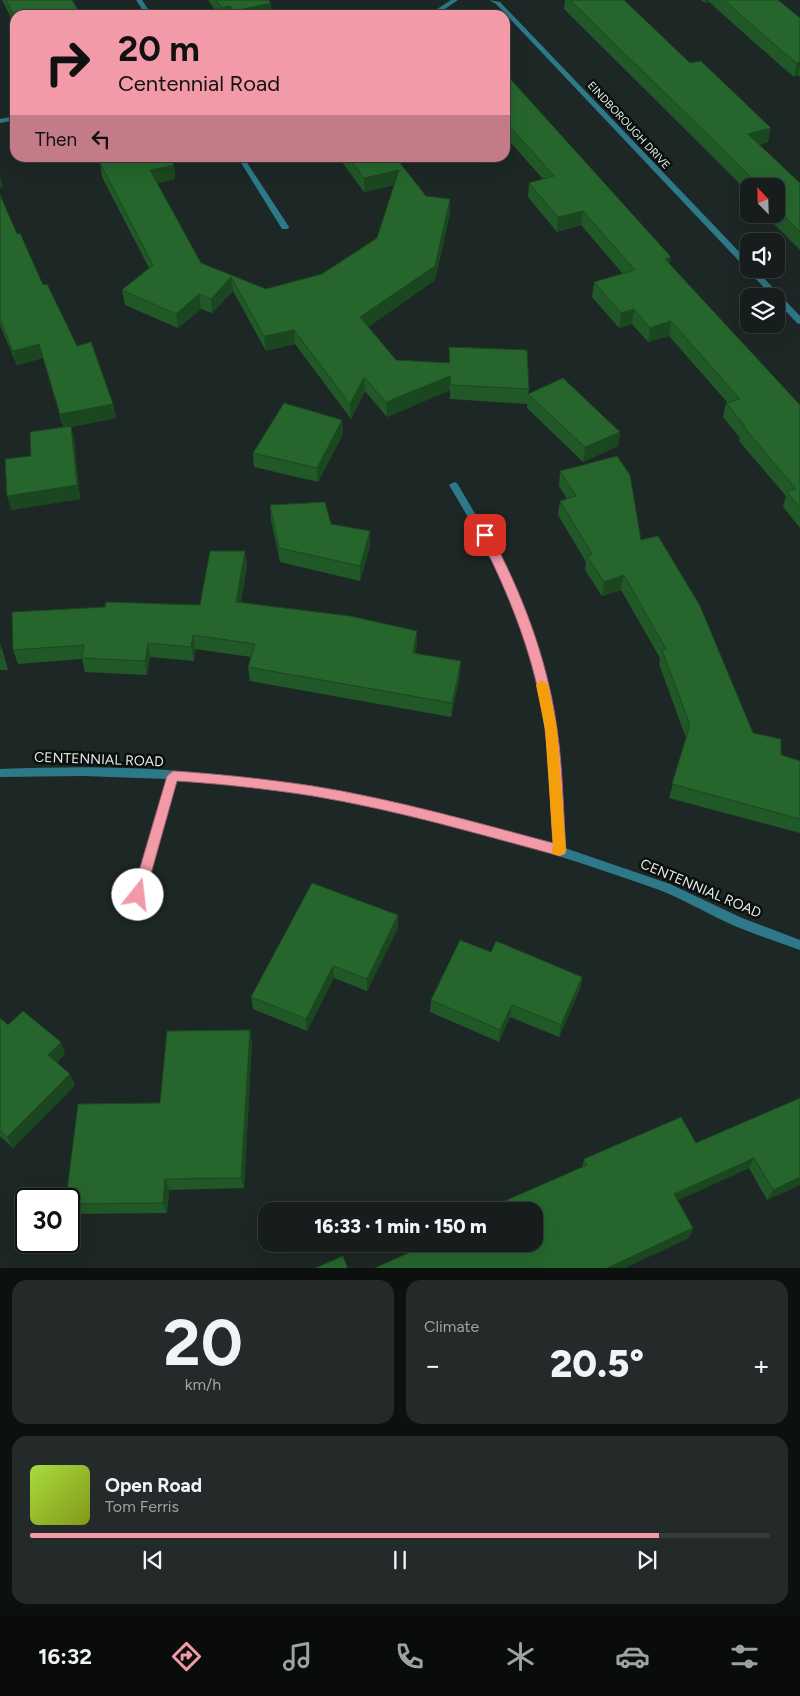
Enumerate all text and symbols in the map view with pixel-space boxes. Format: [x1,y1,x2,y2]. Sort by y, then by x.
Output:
text: 20 m [118,28,200,70]
icon: right [35,30,100,95]
text: Centennial Road [118,70,280,97]
street label: EINDBOROUGH DRIVE [585,79,673,172]
icon: left [87,125,115,153]
text: Then [35,128,77,151]
north arrow [740,178,785,222]
map controls [740,178,785,333]
button: sound [740,233,785,278]
button: layers [740,288,785,333]
pin [464,514,506,556]
icon: arrive [471,521,499,549]
street label: CENTENNIAL ROAD [34,749,164,770]
street label: CENTENNIAL ROAD [638,855,764,922]
position arrow [111,868,163,920]
speed limit sign: 30 [15,1188,80,1253]
text: 16:33 · 1 min · 150 m [314,1215,487,1238]
text: 20 [163,1303,243,1381]
text: Climate [424,1317,479,1336]
text: 20.5° [550,1341,644,1387]
text: − [424,1348,441,1382]
text: + [753,1348,770,1382]
text: km/h [185,1375,221,1394]
text: Open Road [105,1474,202,1497]
text: Tom Ferris [105,1497,179,1516]
icon: previous [139,1546,167,1574]
icon: pause [386,1546,414,1574]
icon: next [633,1546,661,1574]
icon: directions [169,1639,204,1674]
icon: music [280,1639,315,1674]
icon: phone [392,1639,427,1674]
icon: climate [503,1639,538,1674]
icon: car [615,1639,650,1674]
icon: filters [727,1639,762,1674]
text: 16:32 [38,1643,92,1670]

